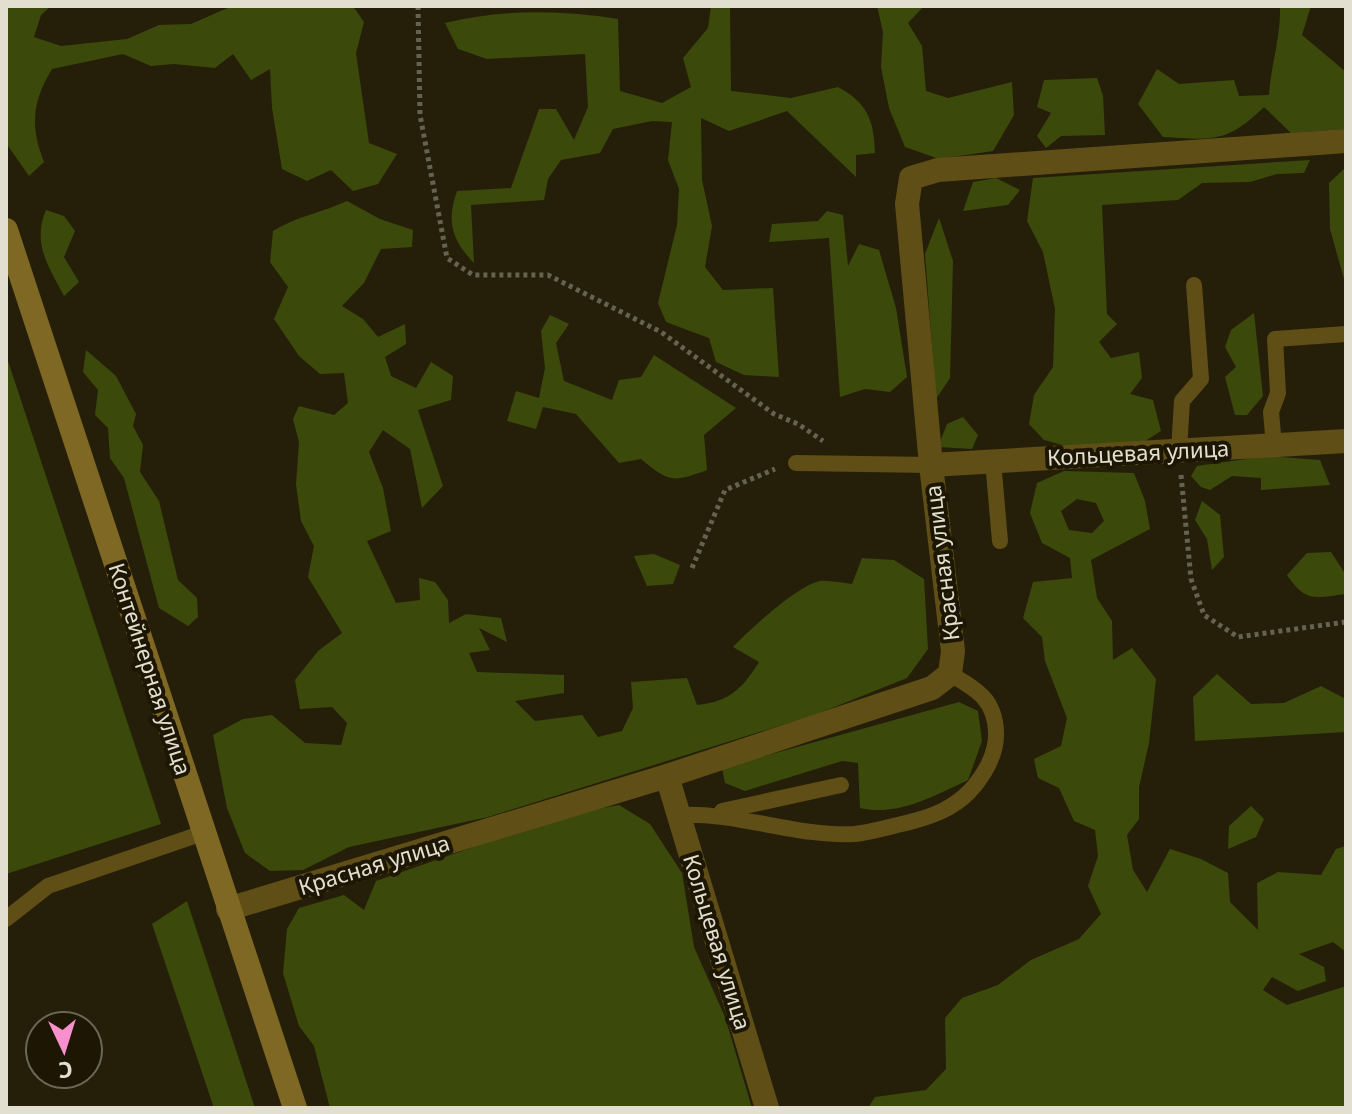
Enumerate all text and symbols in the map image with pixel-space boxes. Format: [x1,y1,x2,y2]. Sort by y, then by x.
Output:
street label: Кольцевая улица [1046,432,1230,472]
street label: Красная улица [917,484,965,643]
street label: Контейнерная улица [103,559,199,779]
street label: Красная улица [294,827,453,901]
street label: Кольцевая улица [677,850,759,1033]
north arrow [24,1010,104,1090]
text: С [57,1055,74,1086]

